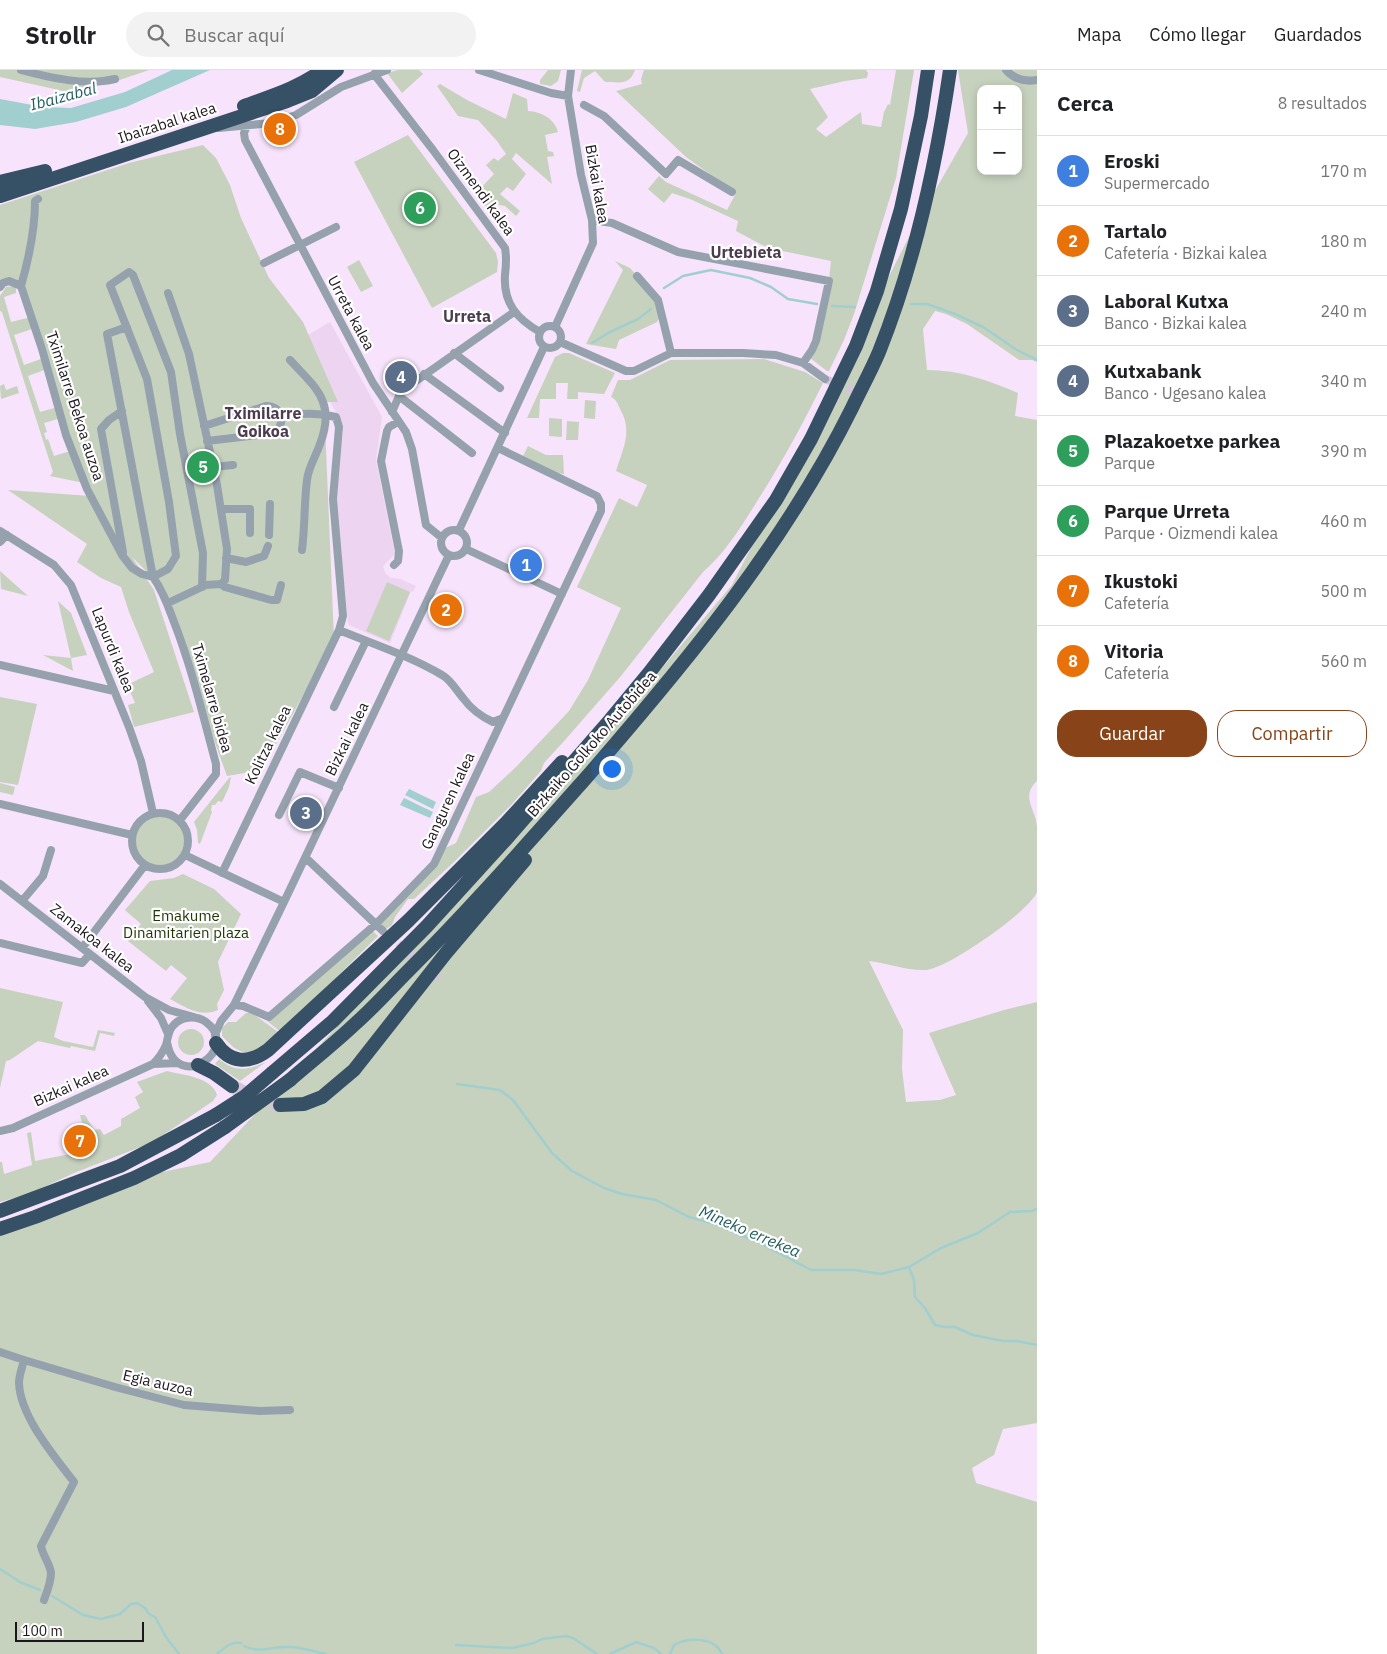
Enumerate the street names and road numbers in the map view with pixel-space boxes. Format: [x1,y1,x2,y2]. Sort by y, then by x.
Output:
street label: Ibaizabal kalea [115,98,218,147]
street label: Bizkai kalea [581,143,614,225]
street label: Oizmendi kalea [443,144,519,239]
street label: Urreta kalea [324,272,379,354]
street label: Tximilarre Bekoa auzoa [42,329,109,483]
street label: Lapurdi kalea [88,604,139,695]
street label: Tximelarre bidea [188,641,237,755]
street label: Bizkaiko Golkoko Autobidea [523,667,660,821]
street label: Bizkai kalea [321,699,373,779]
street label: Kolitza kalea [240,702,295,787]
street label: Ganguren kalea [417,749,478,852]
street label: Zamakoa kalea [46,899,138,976]
street label: Bizkai kalea [30,1061,111,1110]
street label: Egia auzoa [121,1365,195,1400]

